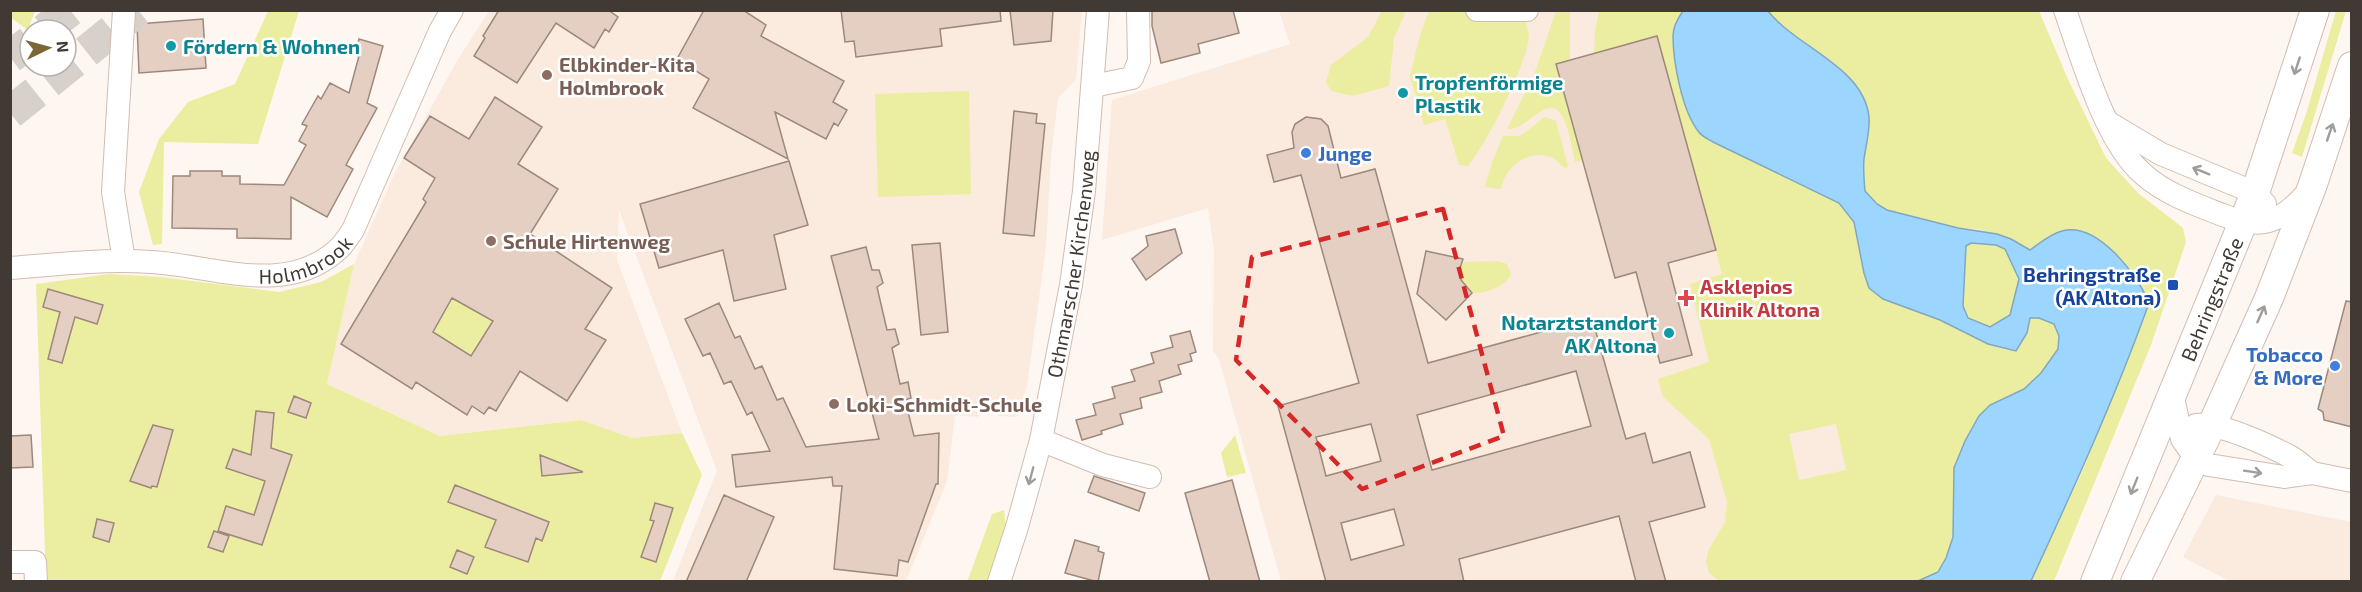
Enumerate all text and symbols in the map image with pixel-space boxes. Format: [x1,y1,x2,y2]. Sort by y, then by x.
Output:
north arrow [18,18,78,78]
place label: Fördern & Wohnen [183,34,360,58]
marker: Fördern & Wohnen [164,39,178,53]
text: N [53,40,73,53]
place label: Elbkinder-Kita Holmbrook [559,52,695,99]
one-way arrow [2291,56,2302,75]
marker: Elbkinder-Kita Holmbrook [540,68,554,82]
place label: Tropfenförmige Plastik [1415,70,1563,117]
marker: Tropfenförmige Plastik [1396,86,1410,100]
one-way arrow [2326,123,2337,142]
place label: Junge [1318,141,1372,165]
marker: Junge [1299,146,1313,160]
street label: Othmarscher Kirchenweg [1041,149,1099,380]
one-way arrow [2192,165,2211,176]
place label: Schule Hirtenweg [503,229,670,253]
street label: Holmbrook [259,231,357,288]
marker: Schule Hirtenweg [484,234,498,248]
street label: Behringstraße [2175,234,2248,364]
place label: Behringstraße (AK Altona) [2023,262,2161,309]
place label: Asklepios Klinik Altona [1700,274,1820,321]
marker: Behringstraße (AK Altona) [2166,278,2180,292]
marker: Asklepios Klinik Altona [1677,289,1695,307]
one-way arrow [2256,306,2268,324]
place label: Notarztstandort AK Altona [1501,310,1657,357]
marker: Notarztstandort AK Altona [1662,326,1676,340]
place label: Tobacco & More [2246,342,2323,389]
marker: Tobacco & More [2328,359,2342,373]
place label: Loki-Schmidt-Schule [846,392,1042,416]
marker: Loki-Schmidt-Schule [827,397,841,411]
one-way arrow [1025,466,1037,485]
one-way arrow [2242,466,2262,477]
one-way arrow [2128,476,2139,495]

